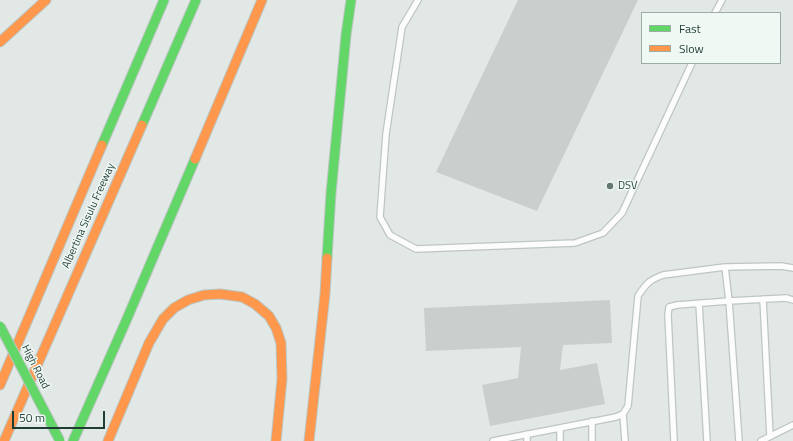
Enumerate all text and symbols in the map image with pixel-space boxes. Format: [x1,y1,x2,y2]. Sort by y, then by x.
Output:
legend [641,12,781,64]
text: Fast [679,19,701,38]
text: Slow [679,39,704,58]
street label: Albertina Sisulu Freeway [60,161,118,271]
place label: DSV [618,179,637,193]
marker: DSV [605,181,615,191]
street label: High Road [18,343,52,391]
scale bar [14,403,107,429]
text: 50 m [19,408,45,427]

